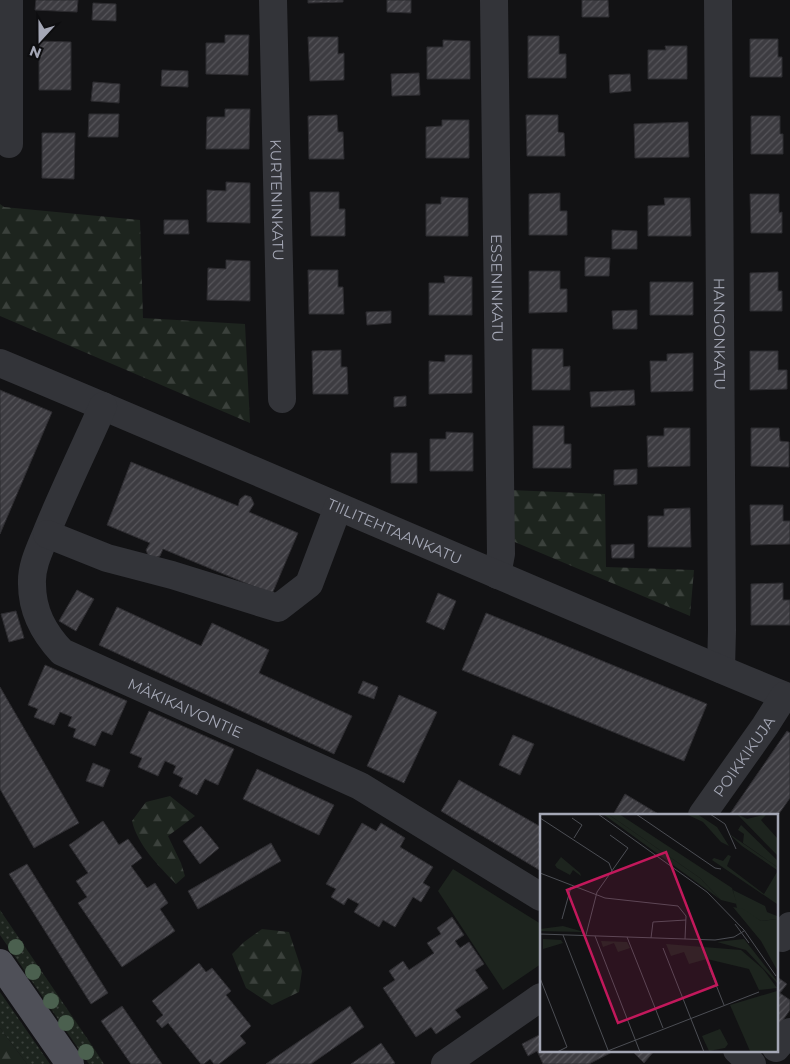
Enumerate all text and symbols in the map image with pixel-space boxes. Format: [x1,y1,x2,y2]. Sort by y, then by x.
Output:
north arrow [15,15,65,65]
text: N [27,42,44,63]
street label: KURTENINKATU [267,139,288,261]
street label: ESSENINKATU [487,234,508,342]
street label: HANGONKATU [710,278,730,390]
street label: TIILITEHTAANKATU [325,494,465,568]
street label: MÄKIKAIVONTIE [125,673,246,742]
street label: POIKKIKUJA [709,712,779,800]
inset map [540,814,778,1052]

